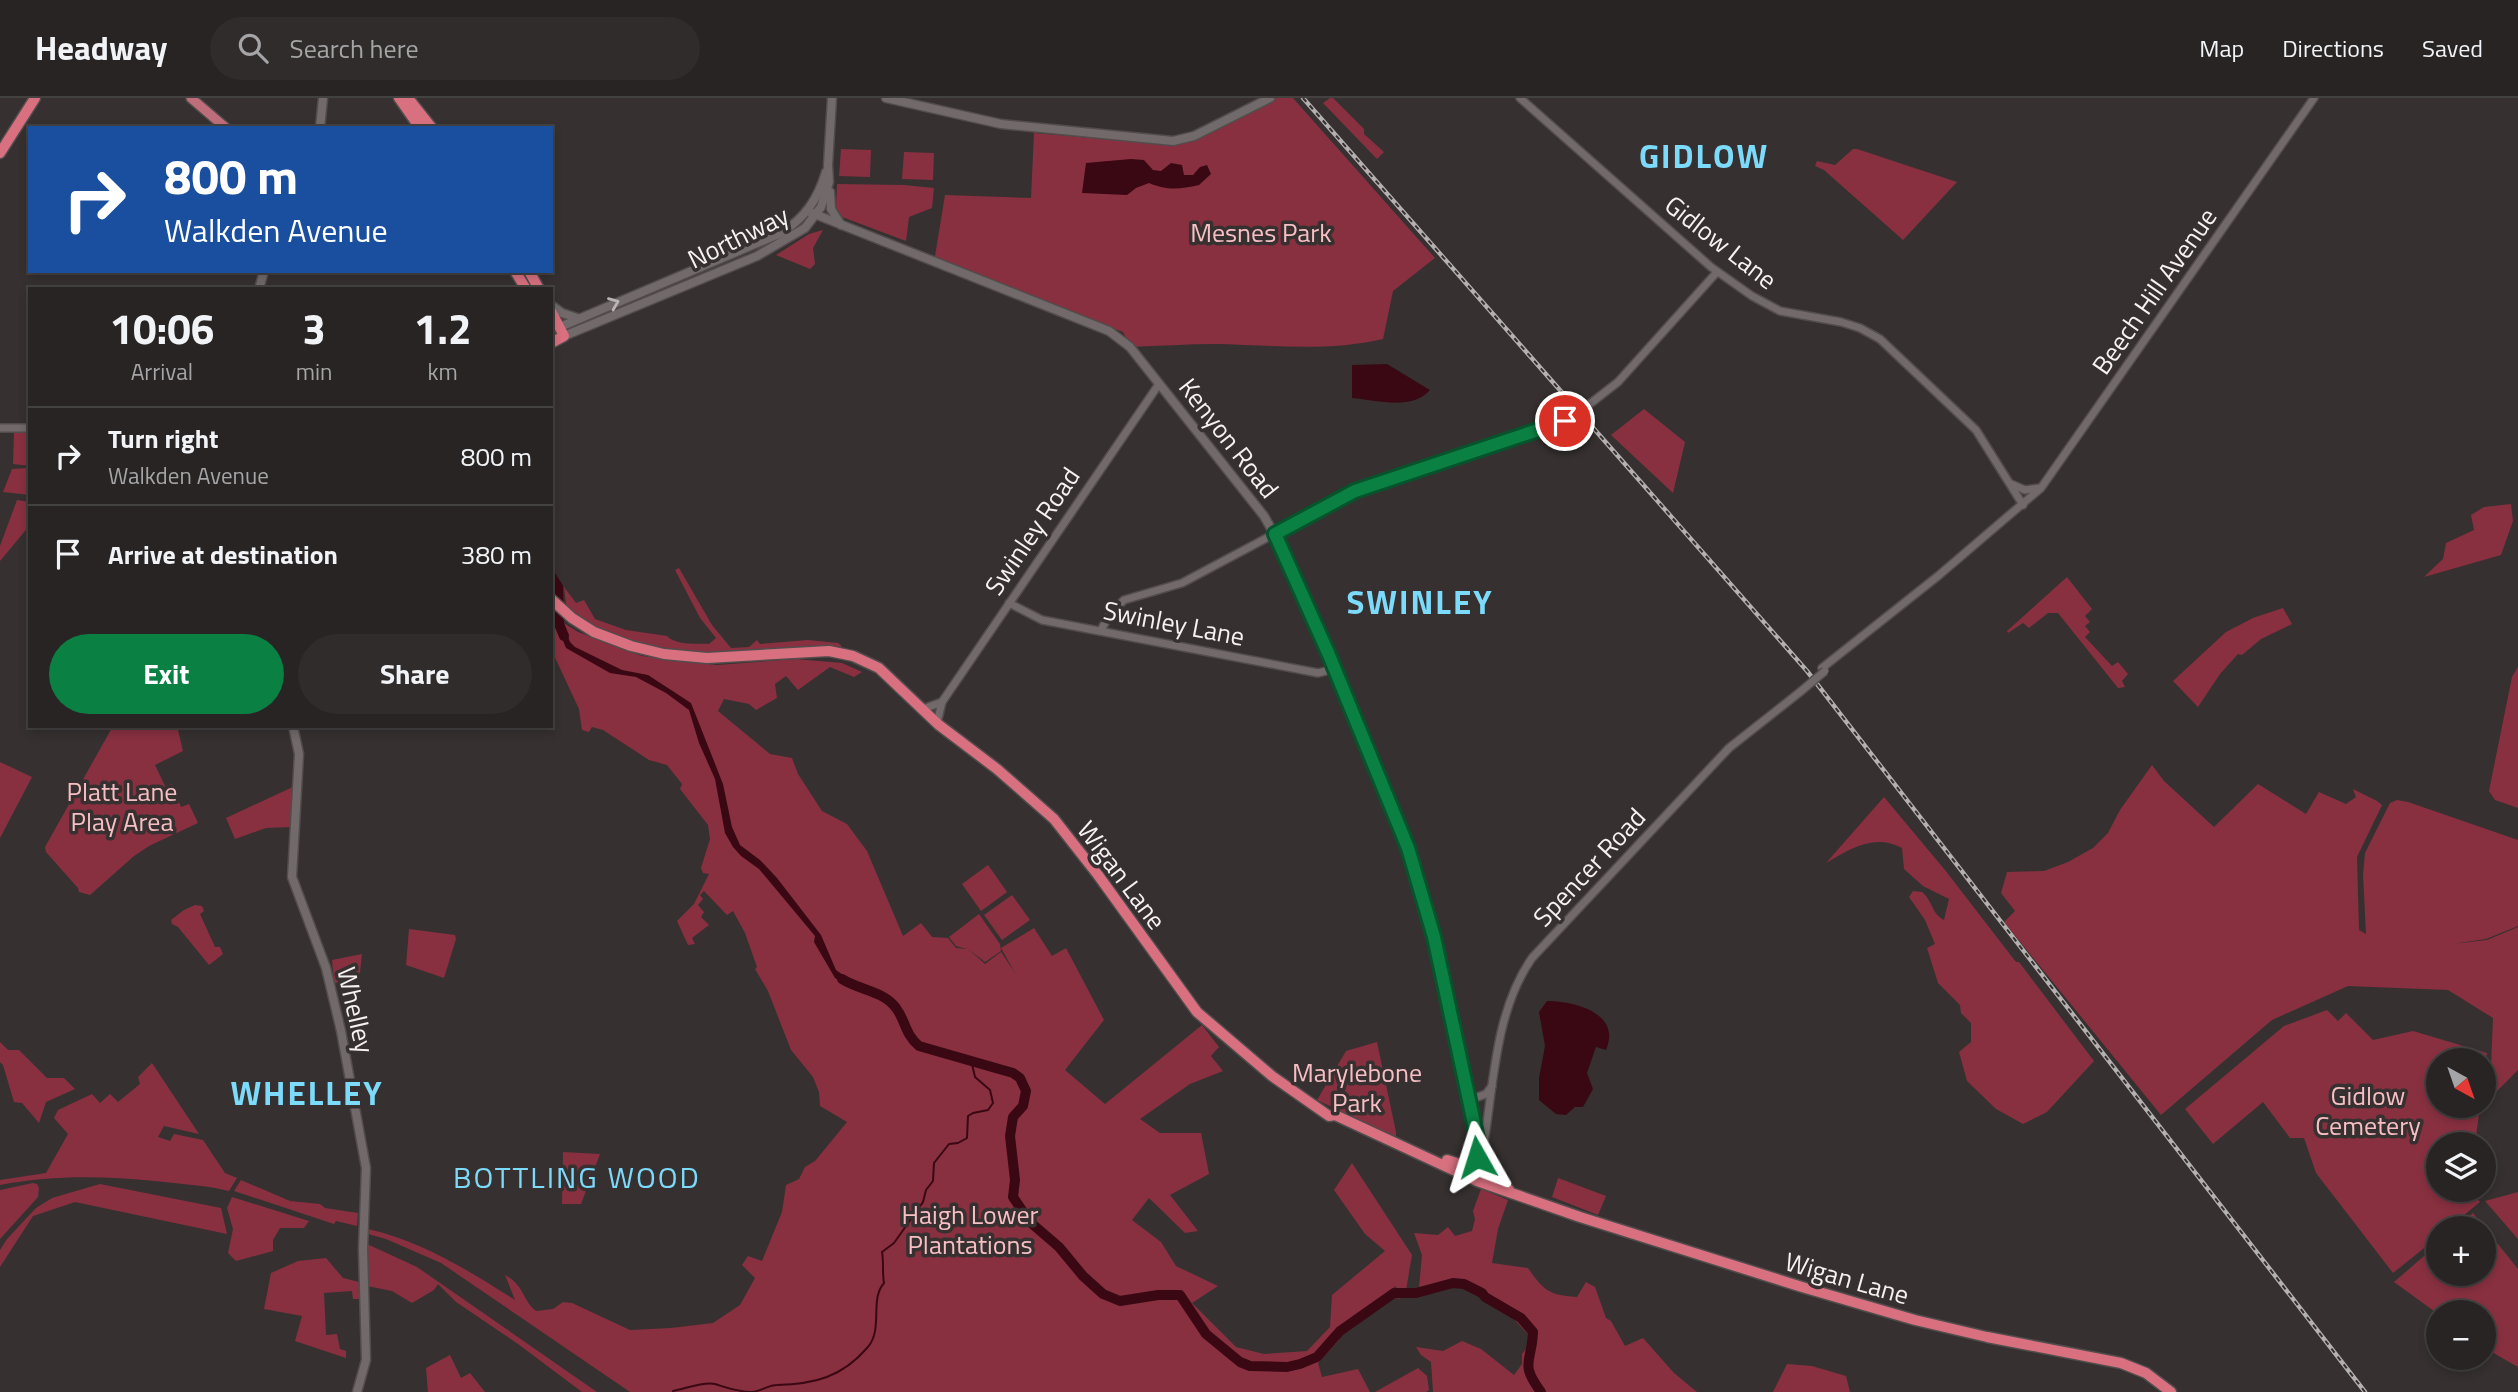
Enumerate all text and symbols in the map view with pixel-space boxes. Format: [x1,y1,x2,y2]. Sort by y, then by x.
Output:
search box [210,17,700,80]
text: Headway [35,23,168,73]
icon: search [234,29,272,67]
text: Search here [290,29,419,68]
text: Map [2199,30,2244,66]
text: Directions [2282,30,2384,66]
text: Saved [2422,30,2483,66]
district label: GIDLOW [1639,131,1769,181]
text: 800 m [164,138,298,213]
icon: right [49,154,140,245]
street label: Gidlow Lane [1657,186,1785,298]
street label: Northway [681,196,795,278]
street label: Beech Hill Avenue [2082,200,2226,382]
text: Walkden Avenue [164,206,388,254]
park label: Mesnes Park [1190,213,1332,252]
text: 10:06 [109,296,214,360]
text: 3 [302,296,326,360]
text: 1.2 [414,296,472,360]
one-way arrow [608,297,620,311]
text: Arrival [131,354,193,389]
text: min [296,354,332,389]
text: km [428,354,458,389]
street label: Kenyon Road [1169,370,1289,506]
pin [1535,391,1595,451]
icon: arrive [1546,402,1584,440]
text: Turn right [108,419,219,458]
icon: right [49,437,87,475]
text: 800 m [461,437,532,476]
text: Walkden Avenue [108,458,269,493]
street label: Swinley Road [975,459,1089,603]
icon: arrive [49,535,87,573]
text: Arrive at destination [108,535,338,574]
text: 380 m [461,535,532,574]
district label: SWINLEY [1346,577,1494,627]
street label: Swinley Lane [1100,590,1248,656]
button: Exit [49,634,284,714]
button: Share [298,634,532,714]
park label: Platt Lane Play Area [67,772,178,841]
street label: Spencer Road [1524,799,1654,935]
street label: Wigan Lane [1068,812,1176,938]
street label: Whelley [327,963,385,1057]
north arrow [2426,1048,2496,1118]
map controls [2426,1048,2496,1370]
park label: Marylebone Park [1292,1053,1422,1122]
district label: WHELLEY [230,1068,384,1118]
park label: Gidlow Cemetery [2315,1076,2421,1145]
position arrow [1440,1120,1514,1194]
button: layers [2426,1132,2496,1202]
district label: BOTTLING WOOD [453,1154,701,1200]
park label: Haigh Lower Plantations [901,1195,1039,1264]
button: + [2426,1216,2496,1286]
street label: Wigan Lane [1780,1242,1914,1314]
button: − [2426,1300,2496,1370]

